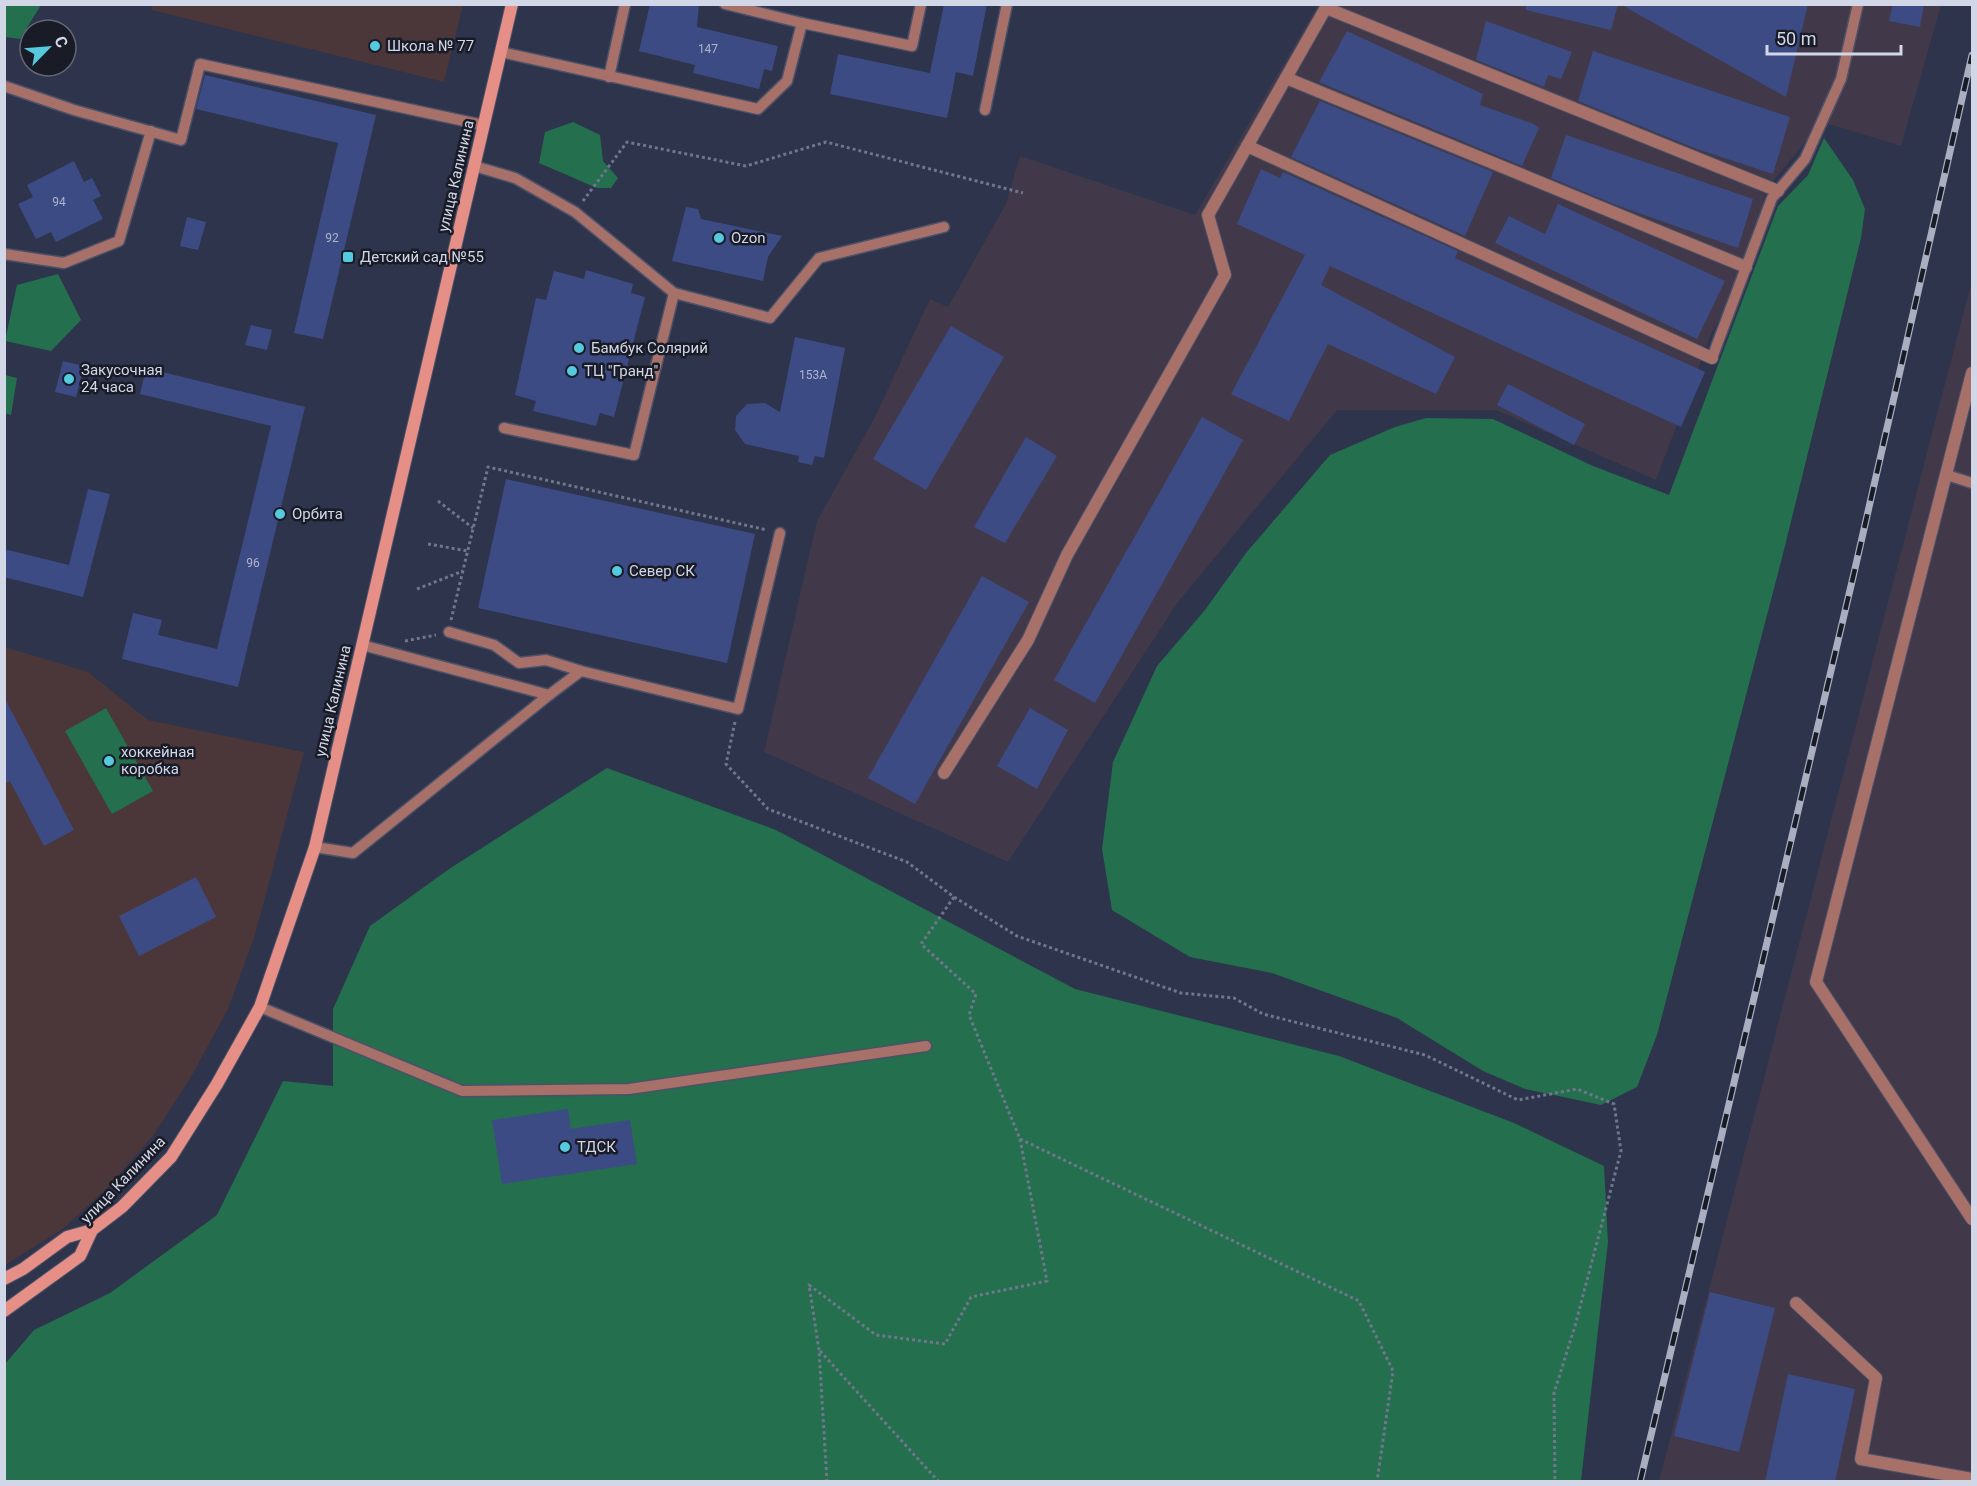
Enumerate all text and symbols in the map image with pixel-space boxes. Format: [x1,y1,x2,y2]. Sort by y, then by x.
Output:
north arrow [18,18,78,78]
scale bar [1767,18,1900,56]
text: 50 m [1776,28,1816,49]
text: С [50,33,72,51]
place label: Школа № 77 [387,37,474,55]
marker: Школа № 77 [368,39,382,53]
house number: 147 [698,42,718,56]
street label: улица Калинина [434,118,478,234]
house number: 94 [52,195,66,209]
place label: Ozon [731,229,765,247]
house number: 92 [325,231,339,245]
marker: Ozon [712,231,726,245]
place label: Детский сад №55 [360,248,484,266]
marker: Детский сад №55 [341,250,355,264]
place label: Бамбук Солярий [591,339,708,357]
marker: Бамбук Солярий [572,341,586,355]
place label: Закусочная 24 часа [81,361,163,396]
place label: ТЦ "Гранд" [584,362,659,380]
marker: ТЦ "Гранд" [565,364,579,378]
house number: 153А [799,368,827,382]
marker: Закусочная 24 часа [62,372,76,386]
place label: Орбита [292,505,343,523]
marker: Орбита [273,507,287,521]
house number: 96 [246,556,260,570]
place label: Север СК [629,562,695,580]
marker: Север СК [610,564,624,578]
street label: улица Калинина [311,643,355,759]
place label: хоккейная коробка [121,743,195,778]
marker: хоккейная коробка [102,754,116,768]
street label: улица Калинина [77,1133,169,1227]
place label: ТДСК [577,1138,616,1156]
marker: ТДСК [558,1140,572,1154]

